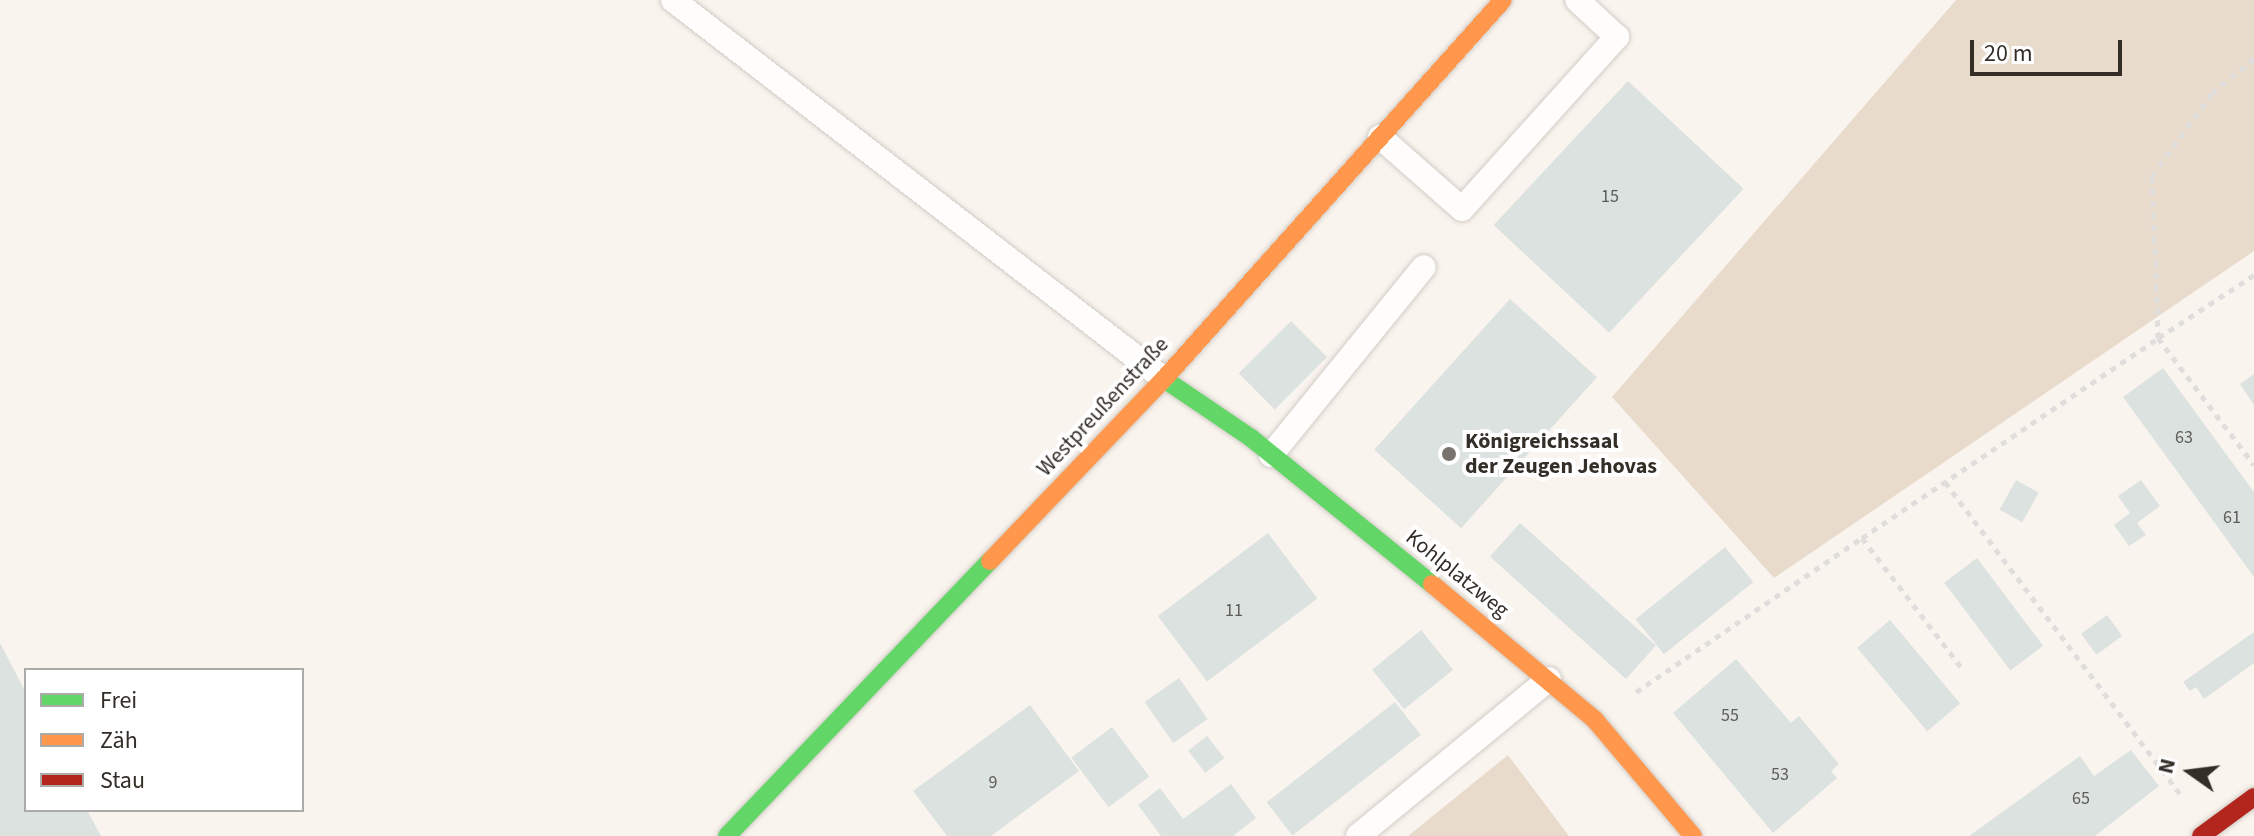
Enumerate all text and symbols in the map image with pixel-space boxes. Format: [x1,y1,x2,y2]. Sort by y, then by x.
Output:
scale bar [1974,24,2126,74]
text: 20 m [1984,36,2033,71]
house number: 15 [1601,186,1619,208]
street label: Westpreußenstraße [1032,332,1174,482]
house number: 63 [2175,427,2193,449]
place label: Königreichssaal der Zeugen Jehovas [1465,428,1657,480]
marker: Königreichssaal der Zeugen Jehovas [1440,445,1458,463]
house number: 61 [2223,507,2241,529]
street label: Kohlplatzweg [1400,524,1514,624]
house number: 11 [1225,600,1243,622]
legend [24,668,304,812]
text: Frei [100,683,137,718]
house number: 55 [1721,705,1739,727]
text: Zäh [100,723,138,758]
north arrow [2150,732,2230,812]
text: N [2149,755,2184,777]
text: Stau [100,763,145,798]
house number: 53 [1771,764,1789,786]
house number: 9 [989,772,997,794]
house number: 65 [2072,788,2090,810]

